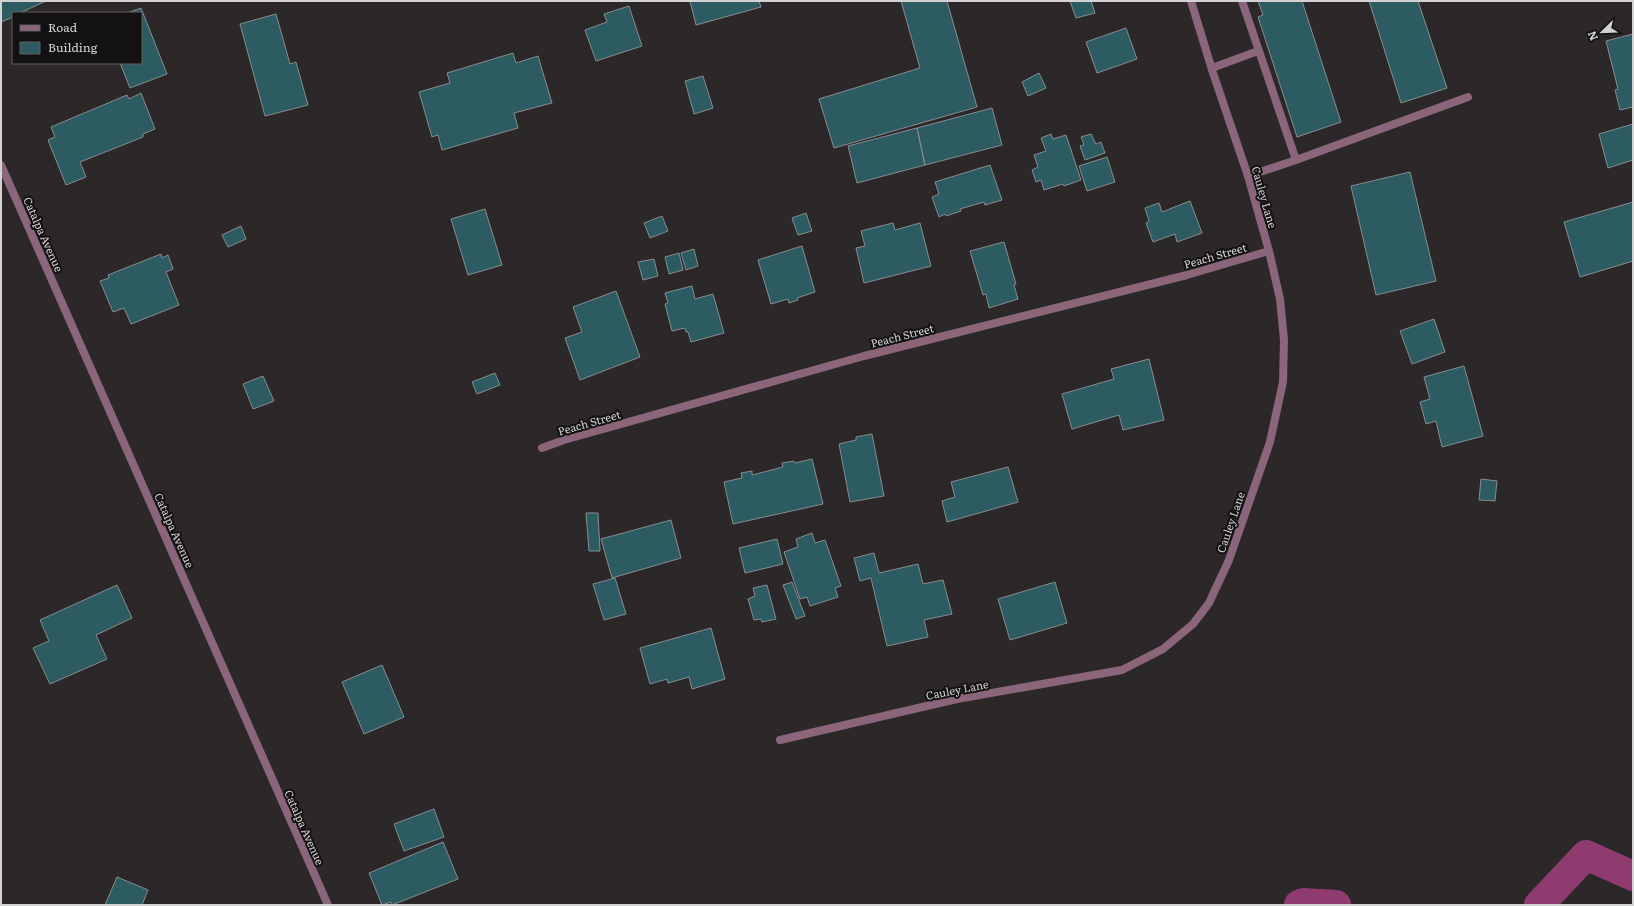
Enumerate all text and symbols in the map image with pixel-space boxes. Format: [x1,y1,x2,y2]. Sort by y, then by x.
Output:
legend [12,12,142,64]
north arrow [1582,12,1622,52]
text: Road [48,18,78,36]
text: N [1583,29,1601,44]
text: Building [48,38,98,56]
street label: Cauley Lane [1249,164,1282,230]
street label: Catalpa Avenue [20,194,68,274]
street label: Peach Street [1182,238,1249,272]
street label: Peach Street [869,319,936,351]
street label: Peach Street [556,405,623,439]
street label: Cauley Lane [1212,489,1248,555]
street label: Catalpa Avenue [151,490,199,570]
street label: Cauley Lane [924,675,990,703]
street label: Catalpa Avenue [281,787,329,867]

